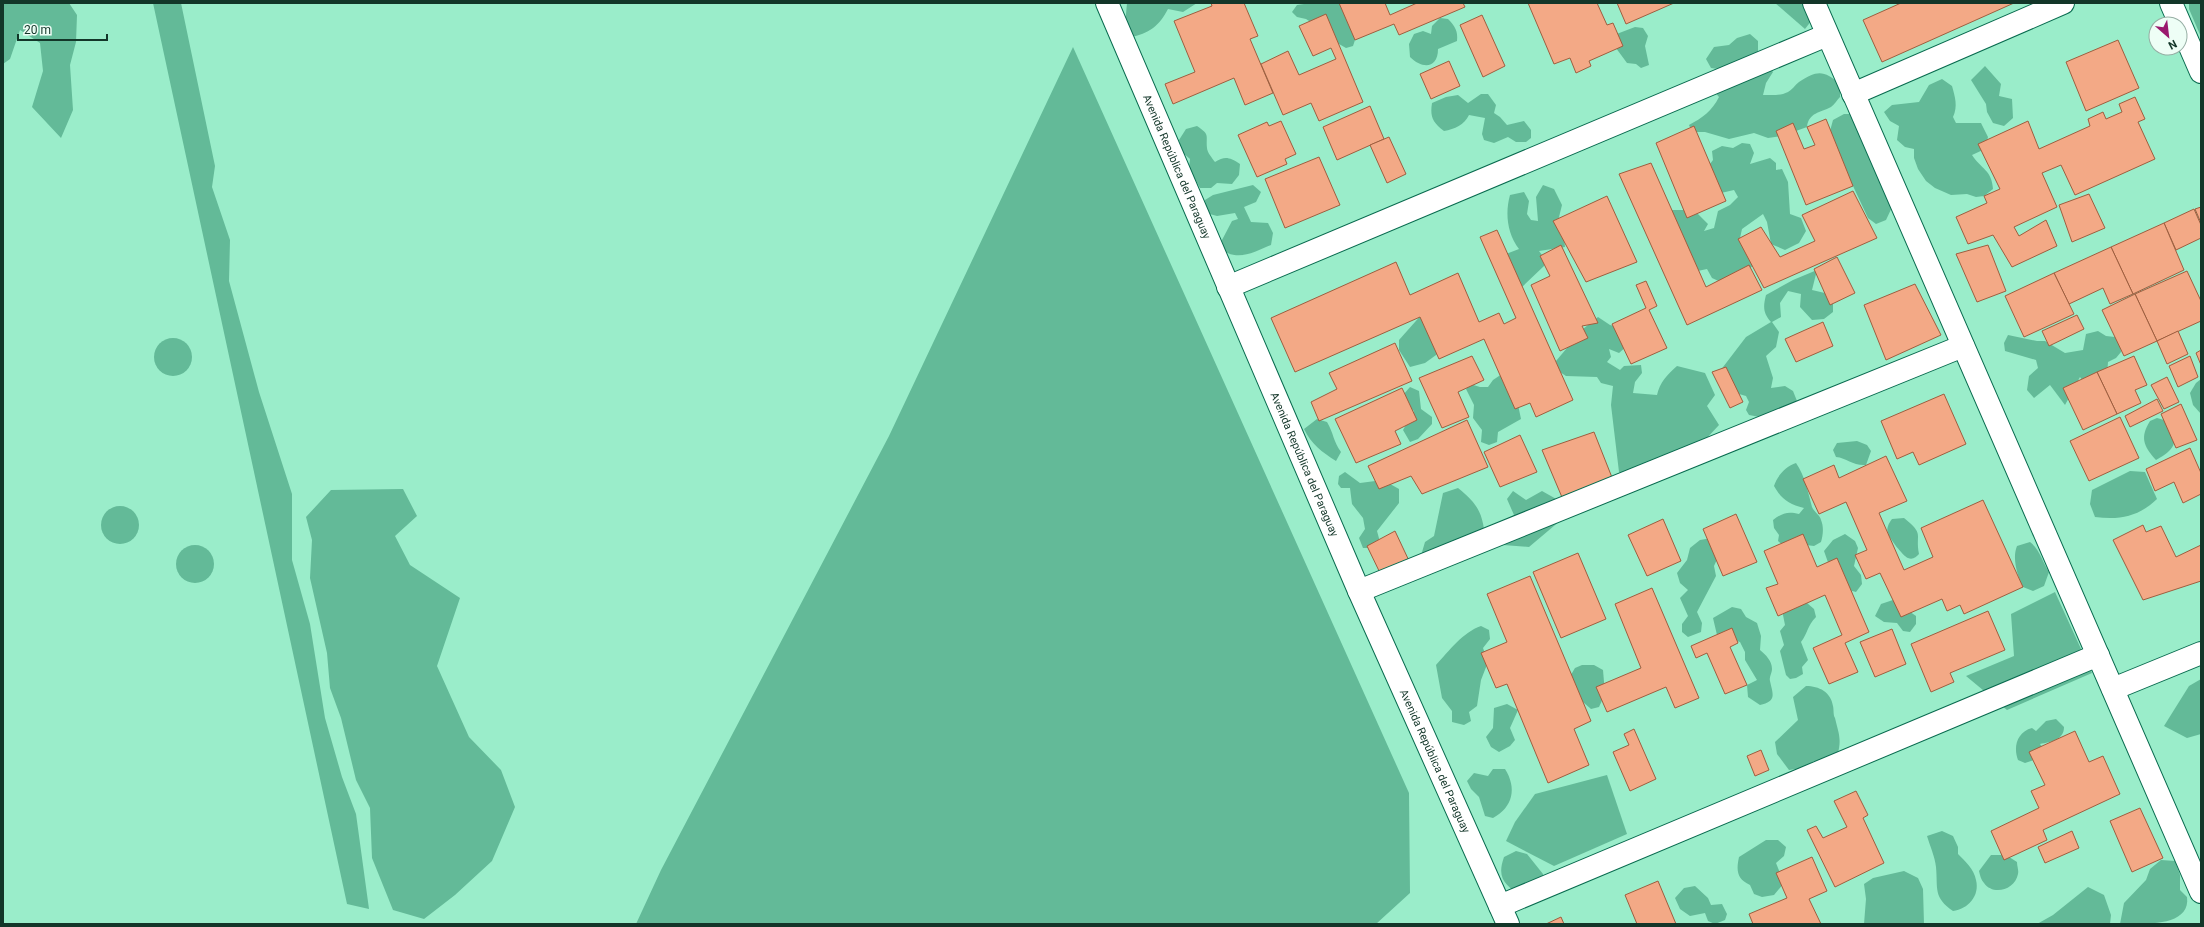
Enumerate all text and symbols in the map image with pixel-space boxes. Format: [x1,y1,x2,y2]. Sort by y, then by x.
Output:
scale bar [18,16,107,42]
north arrow [2148,16,2188,56]
text: 20 m [24,23,51,37]
text: N [2166,37,2179,52]
street label: Avenida República del Paraguay [1140,93,1214,242]
street label: Avenida República del Paraguay [1268,390,1341,540]
street label: Avenida República del Paraguay [1397,687,1473,836]

